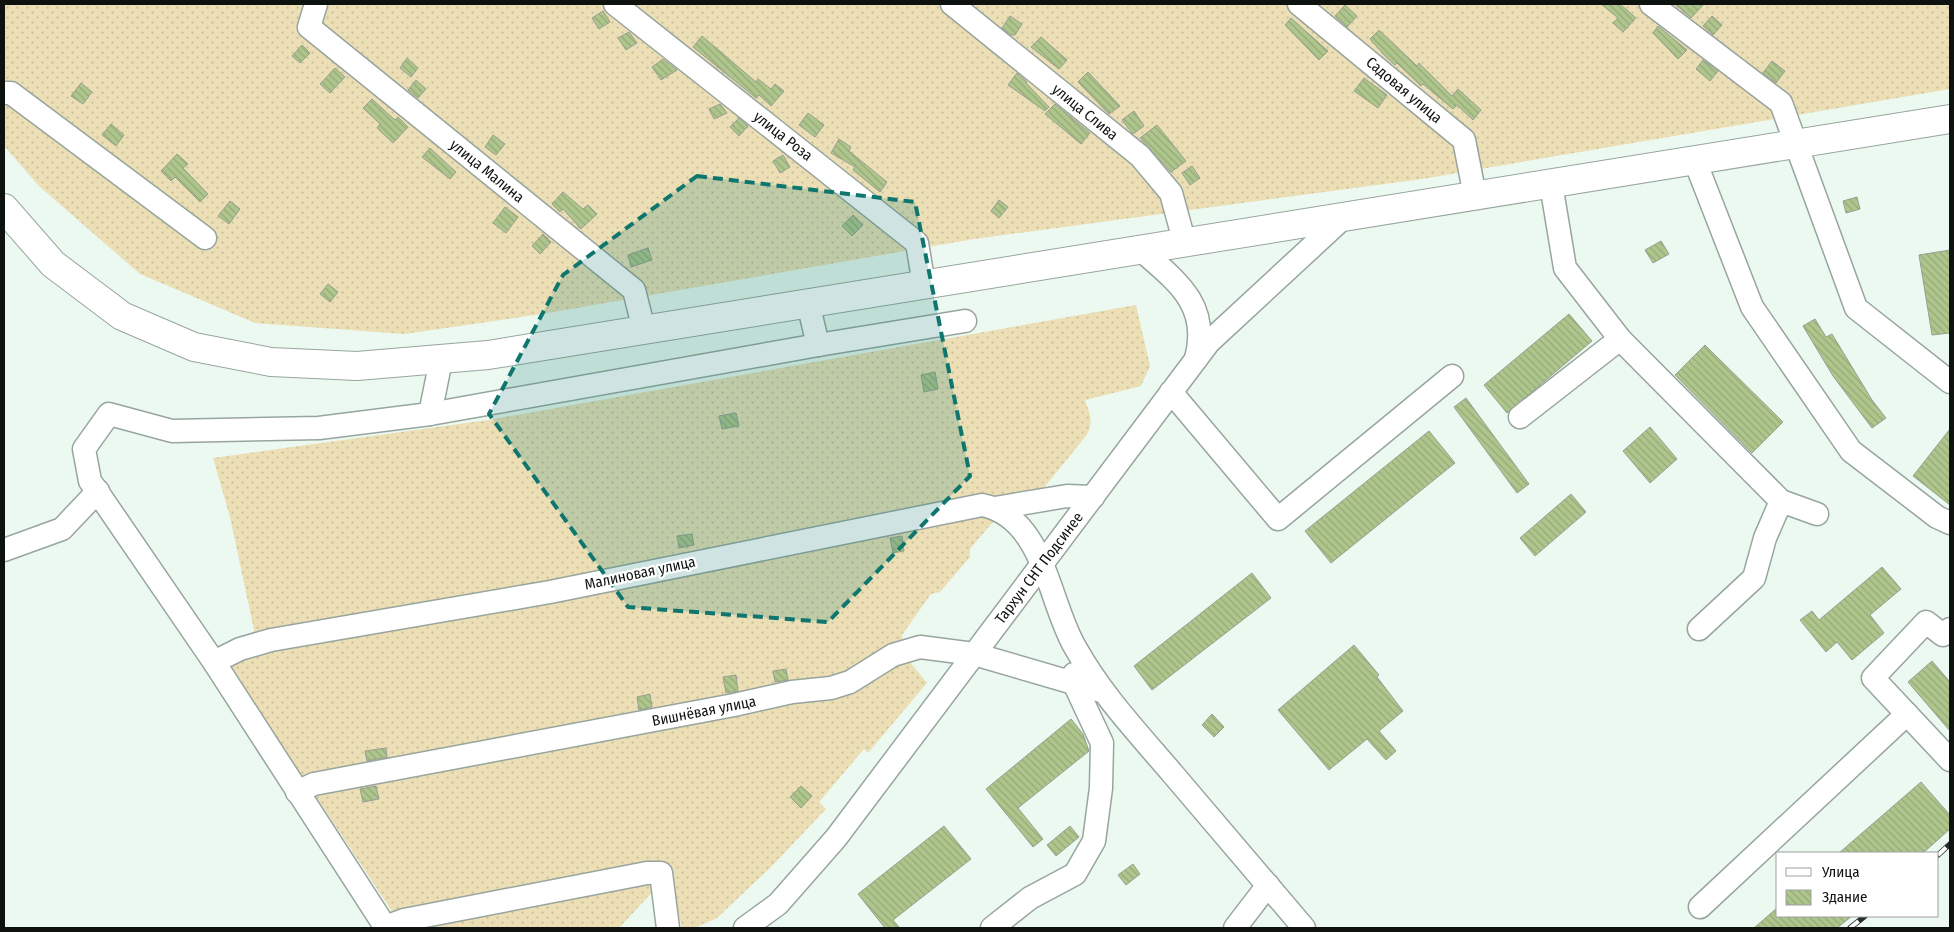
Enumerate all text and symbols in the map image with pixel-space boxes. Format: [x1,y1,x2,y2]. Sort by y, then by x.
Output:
street label: Садовая улица [1362,53,1446,127]
street label: улица Слива [1049,80,1121,144]
street label: улица Роза [750,107,816,165]
street label: улица Малина [446,136,528,206]
street label: Тархун СНТ Подсинее [991,509,1087,627]
street label: Малиновая улица [583,552,697,594]
street label: Вишнёвая улица [650,692,758,730]
legend [1776,852,1939,917]
text: Улица [1821,863,1860,881]
text: Здание [1822,888,1868,906]

